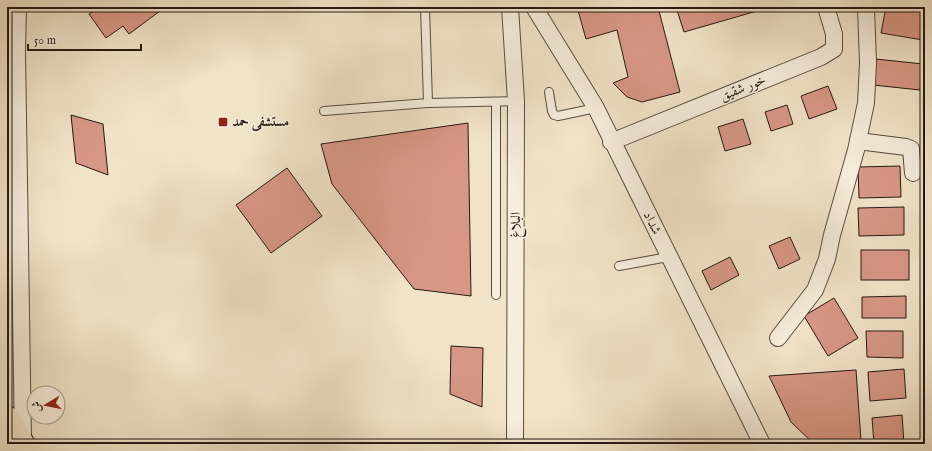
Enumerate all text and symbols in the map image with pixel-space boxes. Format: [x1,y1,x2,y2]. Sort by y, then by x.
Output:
scale bar [28,26,141,52]
text: 50 m [34,33,56,48]
street label: خور شقيق [717,71,769,105]
place label: مستشفى حمد [232,113,289,132]
marker: مستشفى حمد [217,116,229,128]
street label: شداد [639,208,665,238]
street label: البلاغ [507,212,527,238]
north arrow [26,385,66,425]
text: ش [29,400,45,413]

